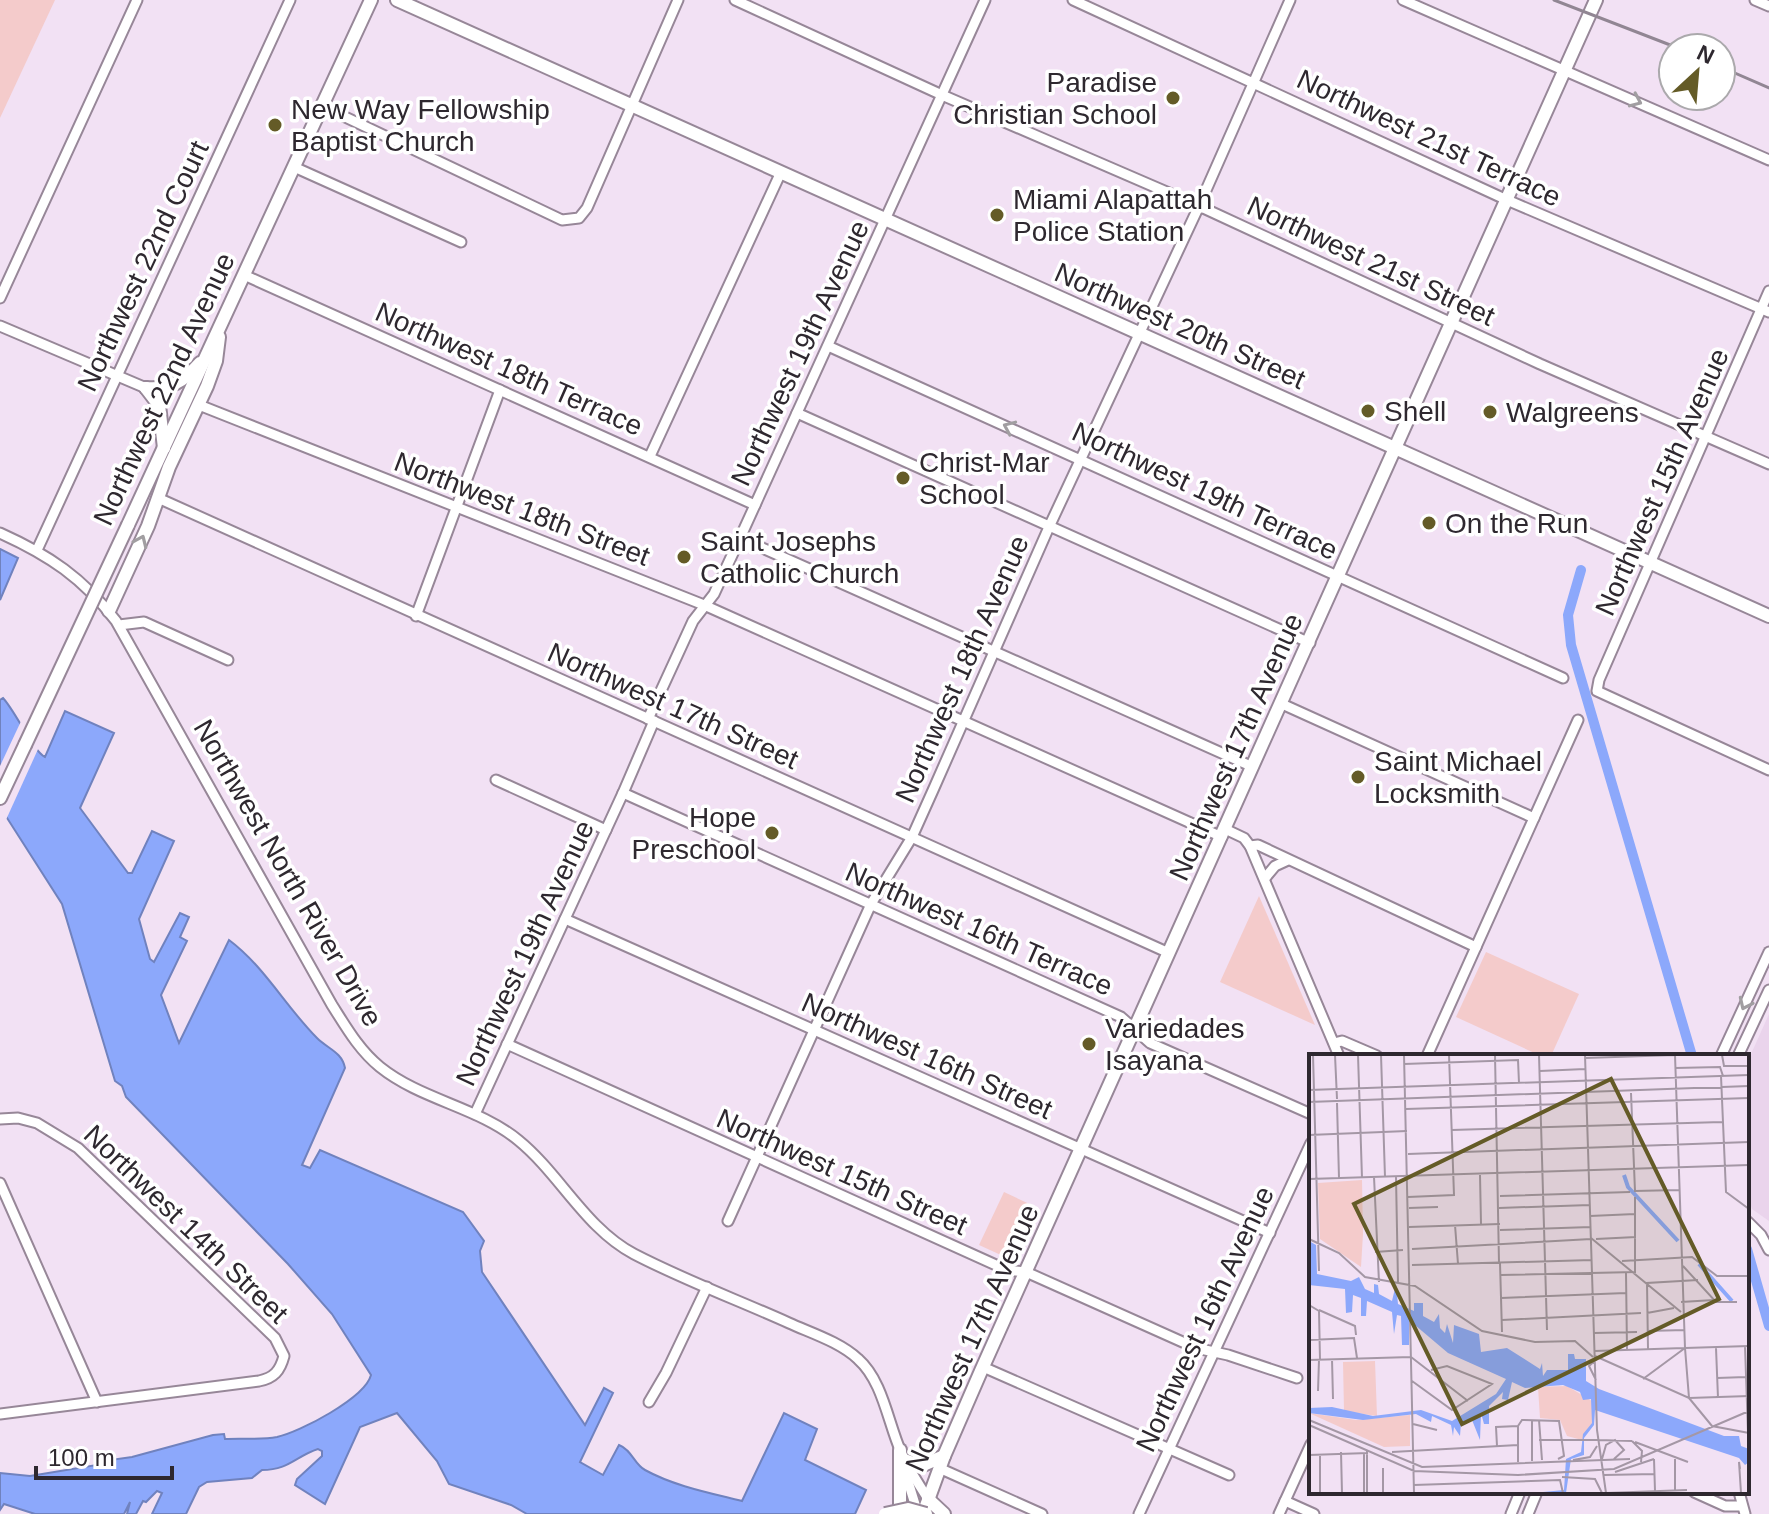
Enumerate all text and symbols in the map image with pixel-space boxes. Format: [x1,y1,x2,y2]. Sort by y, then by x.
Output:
north arrow [1657,32,1737,112]
text: N [1693,40,1718,69]
street label: Northwest 21st Terrace [1292,63,1566,213]
place label: Paradise Christian School [953,67,1157,130]
marker: Paradise Christian School [1164,89,1182,107]
one-way arrow [1628,91,1643,107]
place label: New Way Fellowship Baptist Church [291,94,550,157]
marker: New Way Fellowship Baptist Church [266,116,284,134]
street label: Northwest 22nd Court [71,136,215,396]
place label: Miami Alapattah Police Station [1013,184,1212,247]
street label: Northwest 21st Street [1242,190,1500,332]
marker: Miami Alapattah Police Station [988,206,1006,224]
street label: Northwest 19th Avenue [725,215,875,491]
street label: Northwest 22nd Avenue [87,248,241,530]
street label: Northwest 20th Street [1050,257,1310,395]
street label: Northwest 18th Terrace [371,296,647,442]
street label: Northwest 15th Avenue [1589,344,1735,620]
place label: Shell [1384,396,1446,427]
place label: Walgreens [1506,397,1639,428]
marker: Shell [1359,402,1377,420]
marker: Walgreens [1481,403,1499,421]
street label: Northwest 19th Terrace [1068,416,1342,566]
one-way arrow [1003,420,1017,436]
street label: Northwest 18th Street [390,446,654,572]
place label: Christ-Mar School [919,447,1050,510]
marker: Christ-Mar School [894,469,912,487]
place label: On the Run [1445,508,1588,539]
marker: On the Run [1420,514,1438,532]
place label: Saint Josephs Catholic Church [700,526,899,589]
street label: Northwest 18th Avenue [889,531,1035,807]
one-way arrow [132,534,148,549]
marker: Saint Josephs Catholic Church [675,548,693,566]
street label: Northwest 17th Avenue [1163,609,1309,885]
street label: Northwest 17th Street [543,637,803,775]
street label: Northwest North River Drive [187,714,389,1032]
place label: Saint Michael Locksmith [1374,746,1542,809]
marker: Saint Michael Locksmith [1349,768,1367,786]
place label: Hope Preschool [631,802,756,865]
street label: Northwest 19th Avenue [450,815,600,1091]
marker: Hope Preschool [763,824,781,842]
street label: Northwest 16th Terrace [841,856,1117,1002]
street label: Northwest 16th Street [797,987,1057,1125]
one-way arrow [1739,996,1755,1010]
place label: Variedades Isayana [1105,1013,1245,1076]
marker: Variedades Isayana [1080,1035,1098,1053]
inset map [1309,1054,1749,1494]
street label: Northwest 15th Street [712,1103,972,1241]
street label: Northwest 14th Street [78,1119,294,1329]
street label: Northwest 16th Avenue [1130,1181,1280,1457]
street label: Northwest 17th Avenue [899,1200,1045,1476]
scale bar [36,1430,172,1480]
text: 100 m [48,1444,115,1471]

